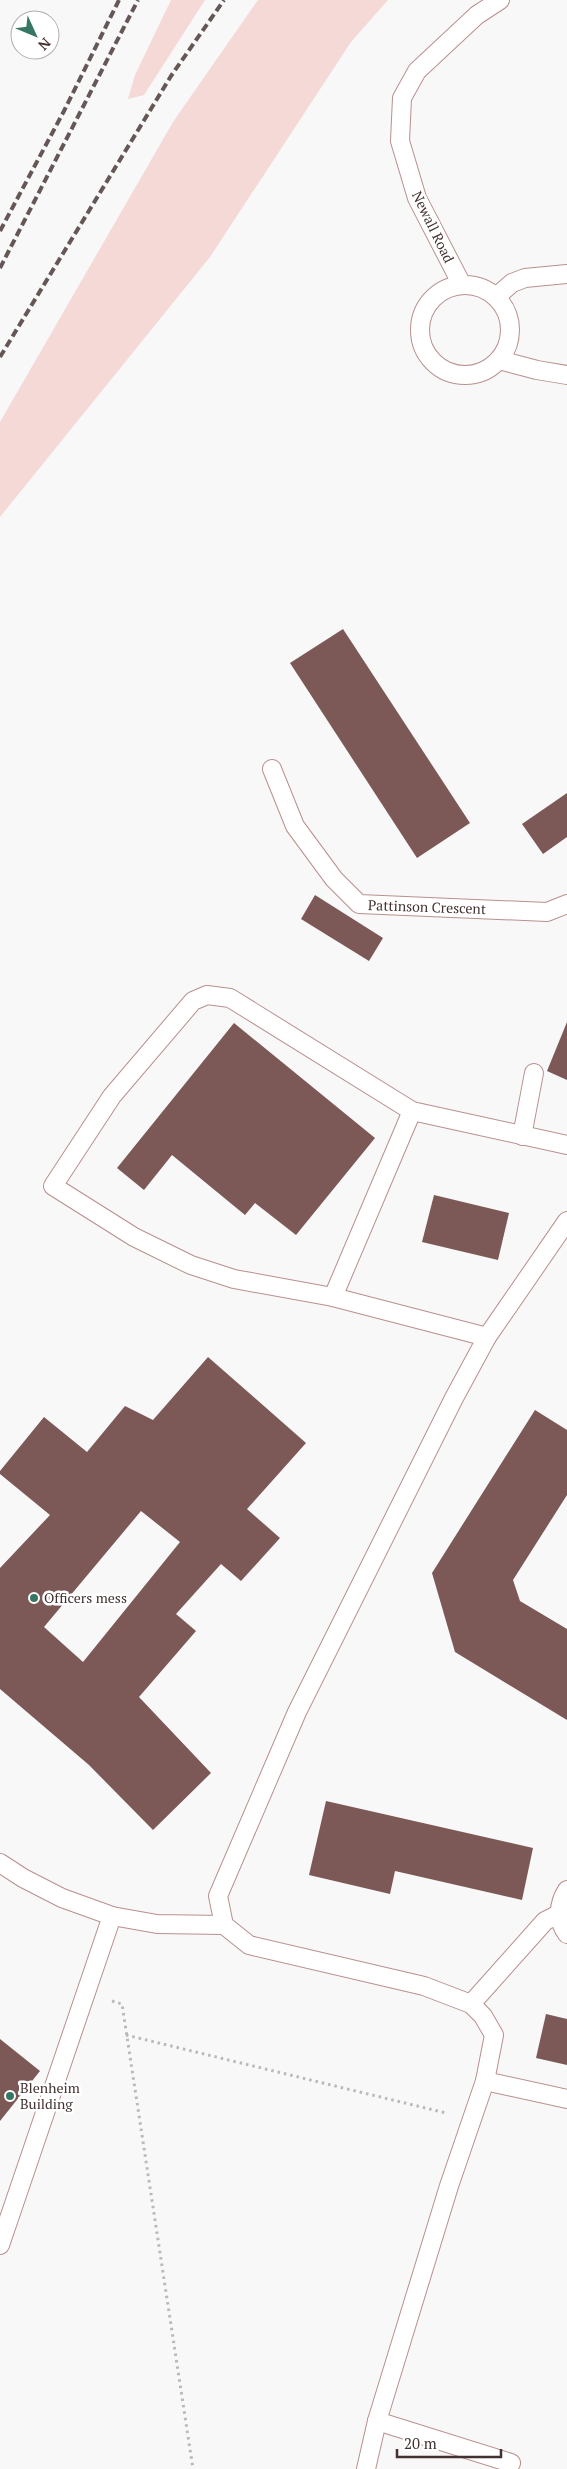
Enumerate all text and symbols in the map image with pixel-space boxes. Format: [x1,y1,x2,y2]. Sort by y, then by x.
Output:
north arrow [10,10,60,60]
text: N [34,34,55,55]
street label: Newall Road [408,188,459,266]
street label: Pattinson Crescent [368,895,487,918]
place label: Officers mess [44,1588,127,1607]
marker: Officers mess [28,1592,40,1604]
place label: Blenheim Building [20,2078,80,2113]
marker: Blenheim Building [4,2090,16,2102]
scale bar [397,2426,501,2458]
text: 20 m [404,2433,437,2453]

